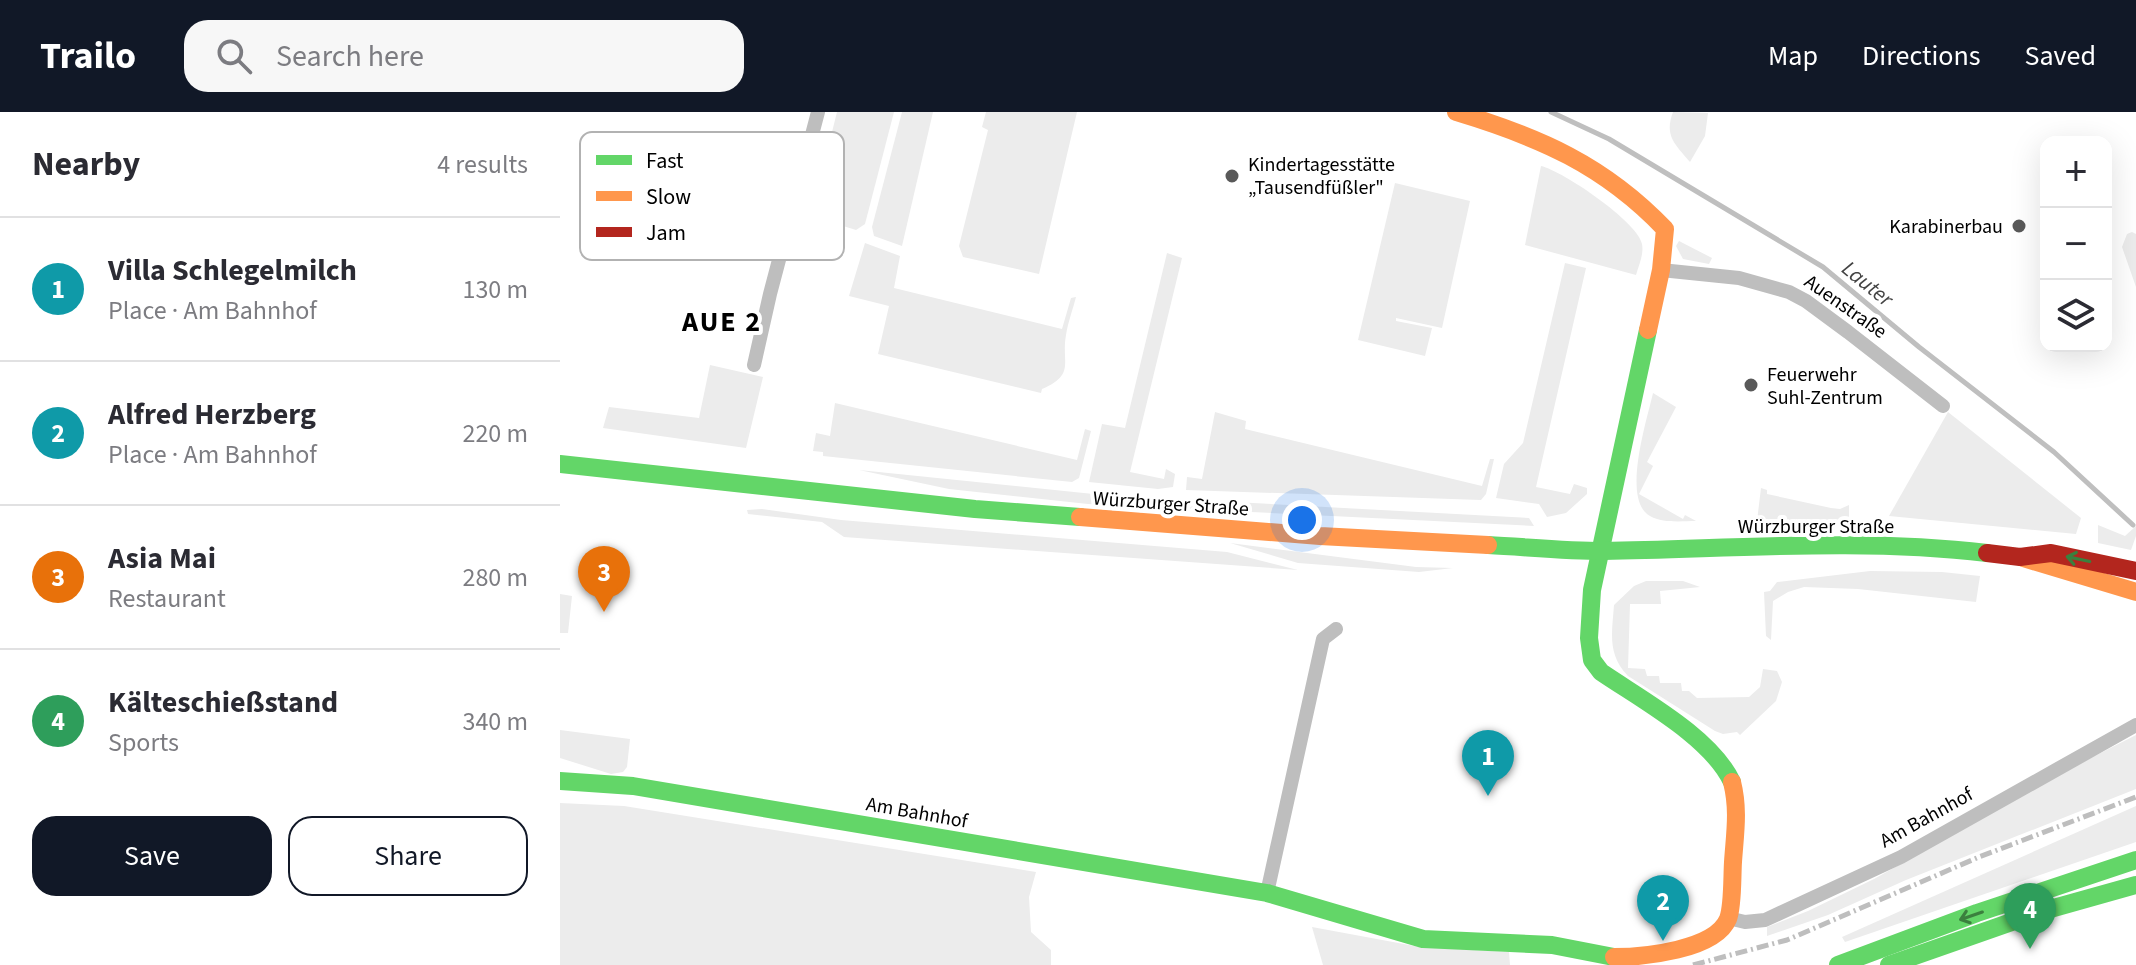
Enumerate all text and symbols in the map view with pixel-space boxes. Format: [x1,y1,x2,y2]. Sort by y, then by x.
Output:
search box [184,20,744,92]
text: Trailo [40,29,136,83]
icon: search [212,34,256,78]
text: Search here [276,35,424,78]
text: Map [1768,36,1818,76]
text: Directions [1862,36,1981,76]
text: Saved [2025,36,2096,76]
legend [580,132,844,260]
map controls [2040,136,2112,352]
button: + [2040,136,2112,208]
text: Nearby [32,140,140,189]
text: Fast [646,145,684,177]
text: 4 results [437,146,528,183]
place label: Kindertagesstätte „Tausendfüßler" [1248,151,1395,202]
marker: Kindertagesstätte „Tausendfüßler" [1223,167,1241,185]
text: Slow [646,181,691,213]
button: − [2040,208,2112,280]
place label: Karabinerbau [1889,213,2003,241]
text: Jam [646,217,686,249]
marker: Karabinerbau [2010,217,2028,235]
text: Villa Schlegelmilch [108,249,357,292]
water label: Lauter [1835,253,1901,315]
street label: Auenstraße [1798,268,1893,346]
text: 1 [51,271,65,308]
text: 130 m [462,271,528,308]
button: layers [2040,280,2112,352]
text: Place · Am Bahnhof [108,292,317,329]
district label: AUE 2 [681,302,762,342]
place label: Feuerwehr Suhl-Zentrum [1767,361,1883,412]
marker: Feuerwehr Suhl-Zentrum [1742,376,1760,394]
text: Alfred Herzberg [108,393,316,436]
text: 2 [51,415,65,452]
text: 220 m [462,415,528,452]
text: Place · Am Bahnhof [108,436,317,473]
street label: Würzburger Straße [1092,485,1250,523]
your location [1282,500,1322,540]
street label: Würzburger Straße [1738,513,1894,541]
text: Asia Mai [108,537,216,580]
pin: 3 [578,546,630,612]
one-way arrow [2066,550,2092,565]
text: 3 [51,559,65,596]
text: 280 m [462,559,528,596]
text: Restaurant [108,580,226,617]
text: Kälteschießstand [108,681,338,724]
text: 4 [51,703,65,740]
text: 340 m [462,703,528,740]
text: Sports [108,724,179,761]
pin: 1 [1462,730,1514,796]
street label: Am Bahnhof [1875,780,1979,855]
street label: Am Bahnhof [864,790,971,836]
button: Save [32,816,272,896]
button: Share [288,816,528,896]
pin: 2 [1637,875,1689,941]
pin: 4 [2004,883,2056,949]
one-way arrow [1958,909,1983,924]

